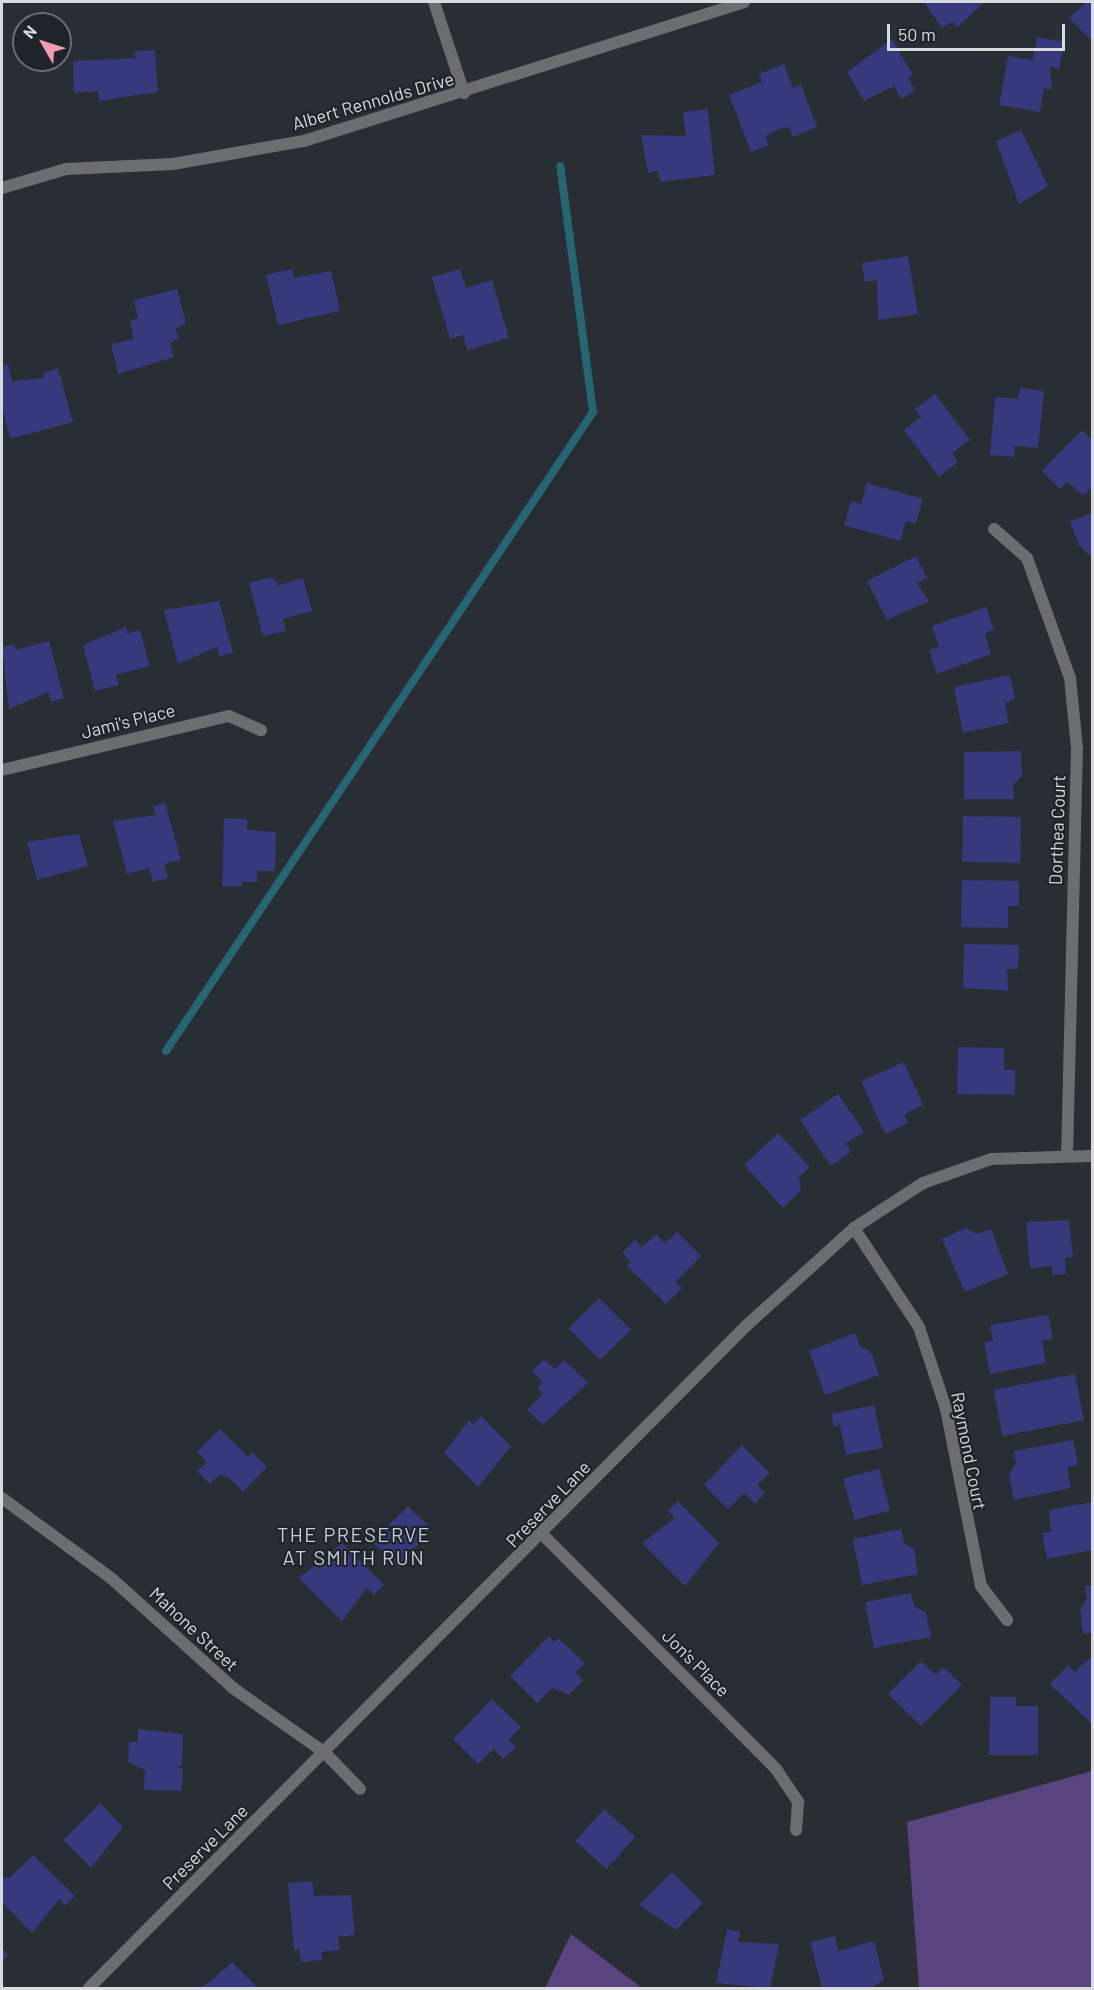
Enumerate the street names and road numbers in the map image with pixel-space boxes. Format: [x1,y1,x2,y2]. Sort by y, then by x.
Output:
street label: Albert Rennolds Drive [290,68,456,134]
street label: Jami's Place [79,699,177,743]
street label: Dorthea Court [1044,775,1070,885]
street label: Raymond Court [947,1390,991,1512]
street label: Preserve Lane [501,1456,595,1552]
street label: Mahone Street [145,1582,243,1676]
street label: Jon's Place [658,1625,734,1701]
street label: Preserve Lane [158,1800,252,1894]

